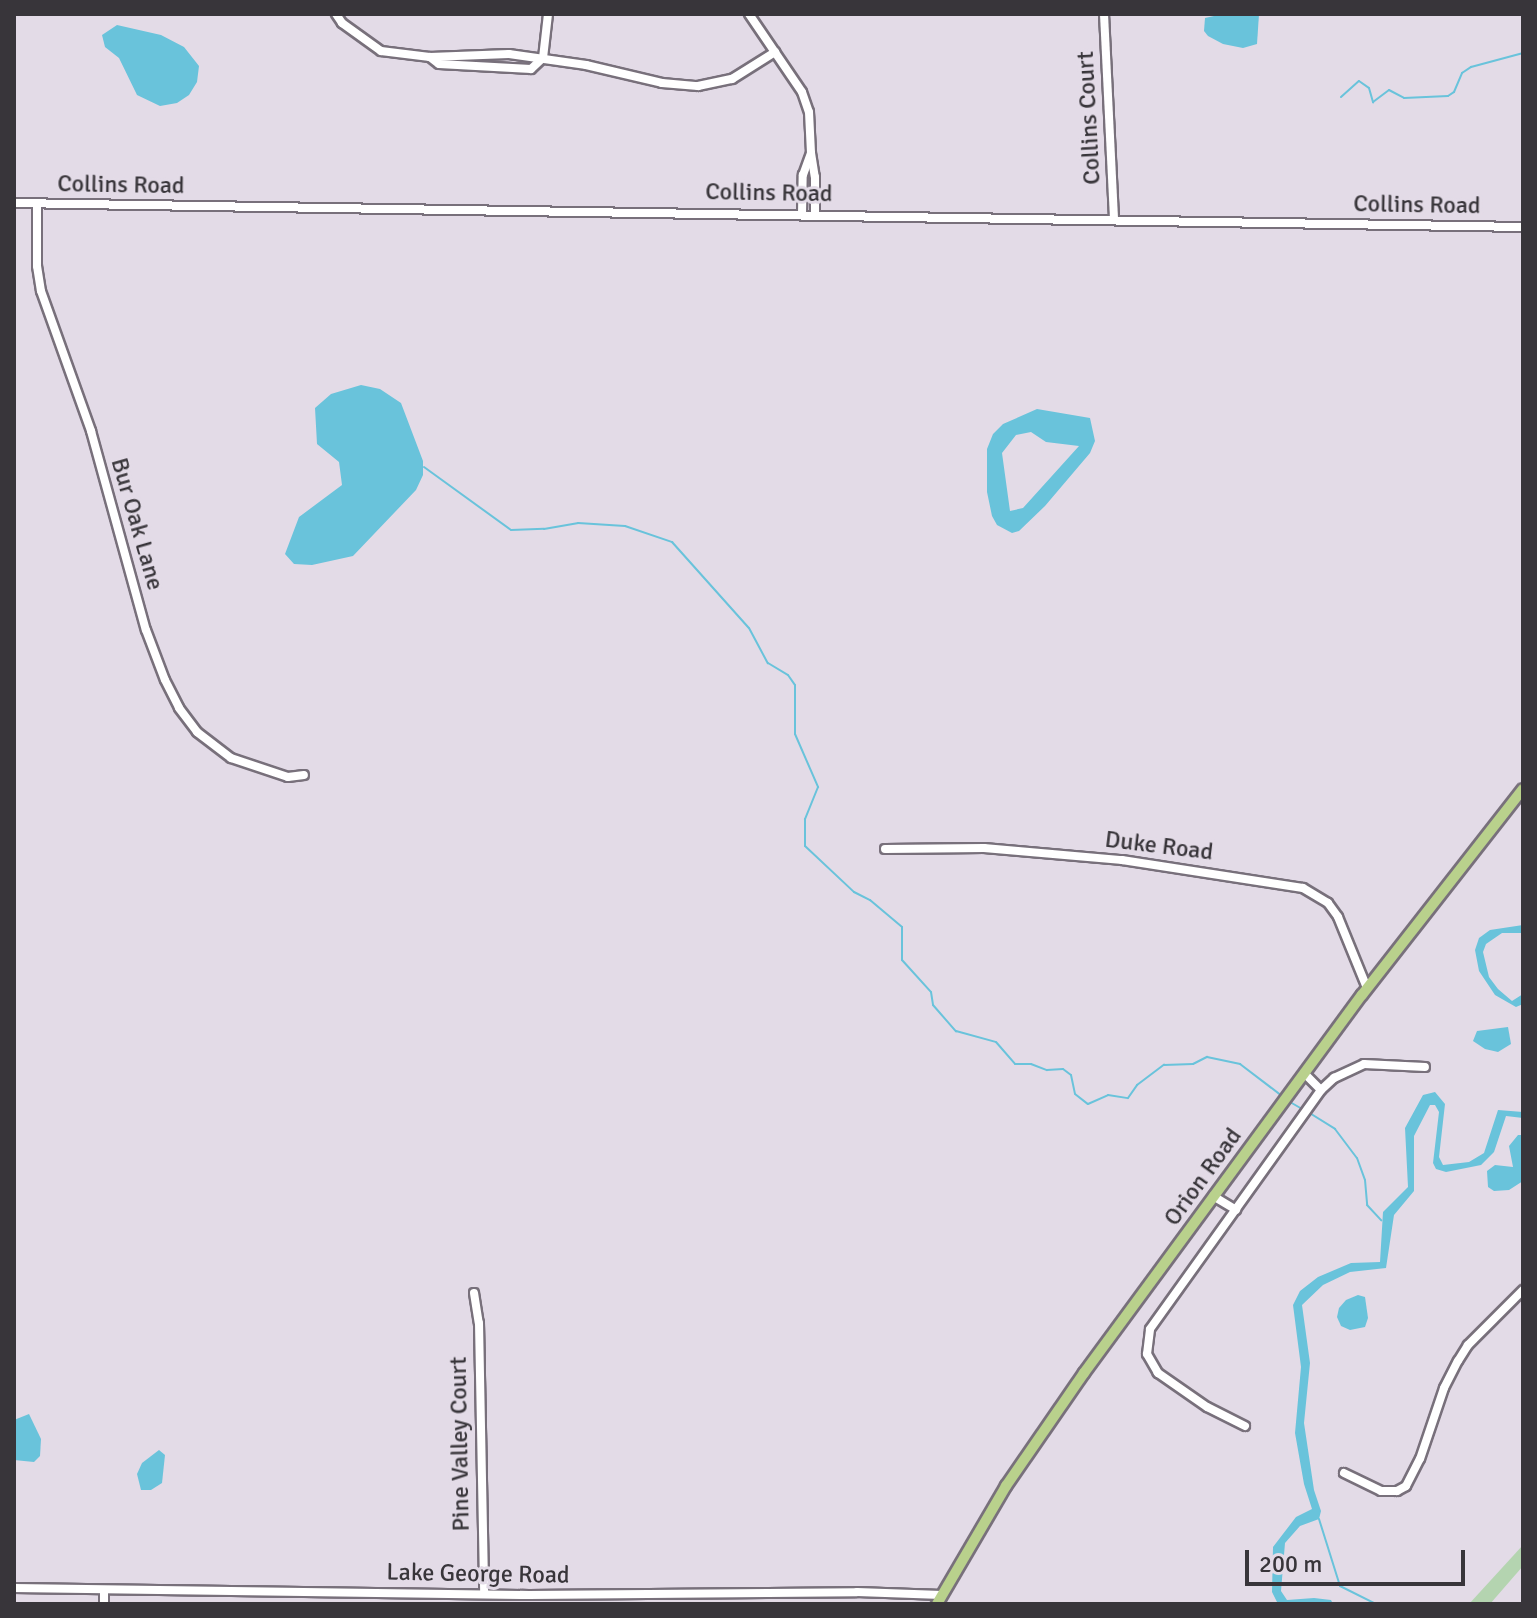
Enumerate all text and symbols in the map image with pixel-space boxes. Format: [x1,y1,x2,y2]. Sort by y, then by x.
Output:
street label: Collins Court [1071,51,1107,185]
street label: Collins Road [57,169,185,201]
street label: Collins Road [705,177,833,209]
street label: Collins Road [1353,189,1481,221]
street label: Bur Oak Lane [104,455,170,593]
street label: Duke Road [1103,825,1215,867]
street label: Orion Road [1158,1123,1248,1231]
street label: Pine Valley Court [444,1356,476,1532]
scale bar [1249,1534,1469,1584]
text: 200 m [1259,1549,1322,1579]
street label: Lake George Road [386,1558,570,1590]

